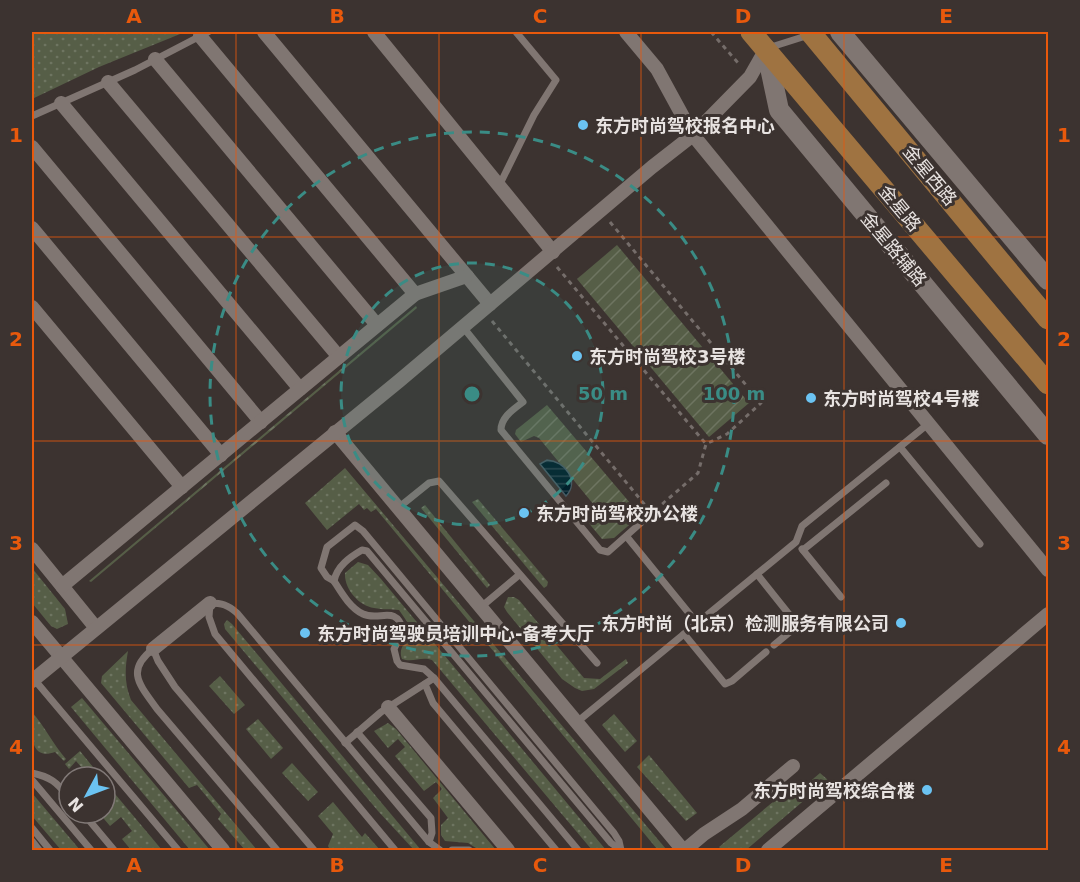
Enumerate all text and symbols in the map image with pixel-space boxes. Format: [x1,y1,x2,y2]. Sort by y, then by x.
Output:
text: A [126,4,142,28]
text: B [329,4,345,28]
text: C [533,4,547,28]
text: D [735,4,751,28]
text: E [939,4,953,28]
place label: 东方时尚驾校报名中心 [595,115,775,136]
marker: 东方时尚驾校报名中心 [576,118,590,132]
text: 1 [9,123,23,147]
text: 1 [1057,123,1071,147]
street label: 金星西路 [899,141,961,209]
street label: 金星路 [875,181,925,235]
street label: 金星路辅路 [857,208,931,290]
text: 2 [9,327,23,351]
text: 2 [1057,327,1071,351]
place label: 东方时尚驾校3号楼 [589,346,746,367]
marker: 东方时尚驾校3号楼 [570,349,584,363]
text: 50 m [578,383,628,404]
text: 100 m [703,383,765,404]
centre of rings [462,384,482,404]
place label: 东方时尚驾校4号楼 [823,388,980,409]
marker: 东方时尚驾校4号楼 [804,391,818,405]
place label: 东方时尚驾校办公楼 [536,503,698,524]
marker: 东方时尚驾校办公楼 [517,506,531,520]
text: 3 [9,531,23,555]
text: 3 [1057,531,1071,555]
place label: 东方时尚（北京）检测服务有限公司 [601,613,889,634]
marker: 东方时尚（北京）检测服务有限公司 [894,616,908,630]
place label: 东方时尚驾驶员培训中心-备考大厅 [317,623,594,644]
marker: 东方时尚驾驶员培训中心-备考大厅 [298,626,312,640]
text: 4 [9,735,23,759]
text: 4 [1057,735,1071,759]
north arrow [57,765,117,825]
place label: 东方时尚驾校综合楼 [753,780,915,801]
marker: 东方时尚驾校综合楼 [920,783,934,797]
text: N [64,793,88,816]
text: A [126,853,142,877]
text: B [329,853,345,877]
text: C [533,853,547,877]
text: D [735,853,751,877]
text: E [939,853,953,877]

